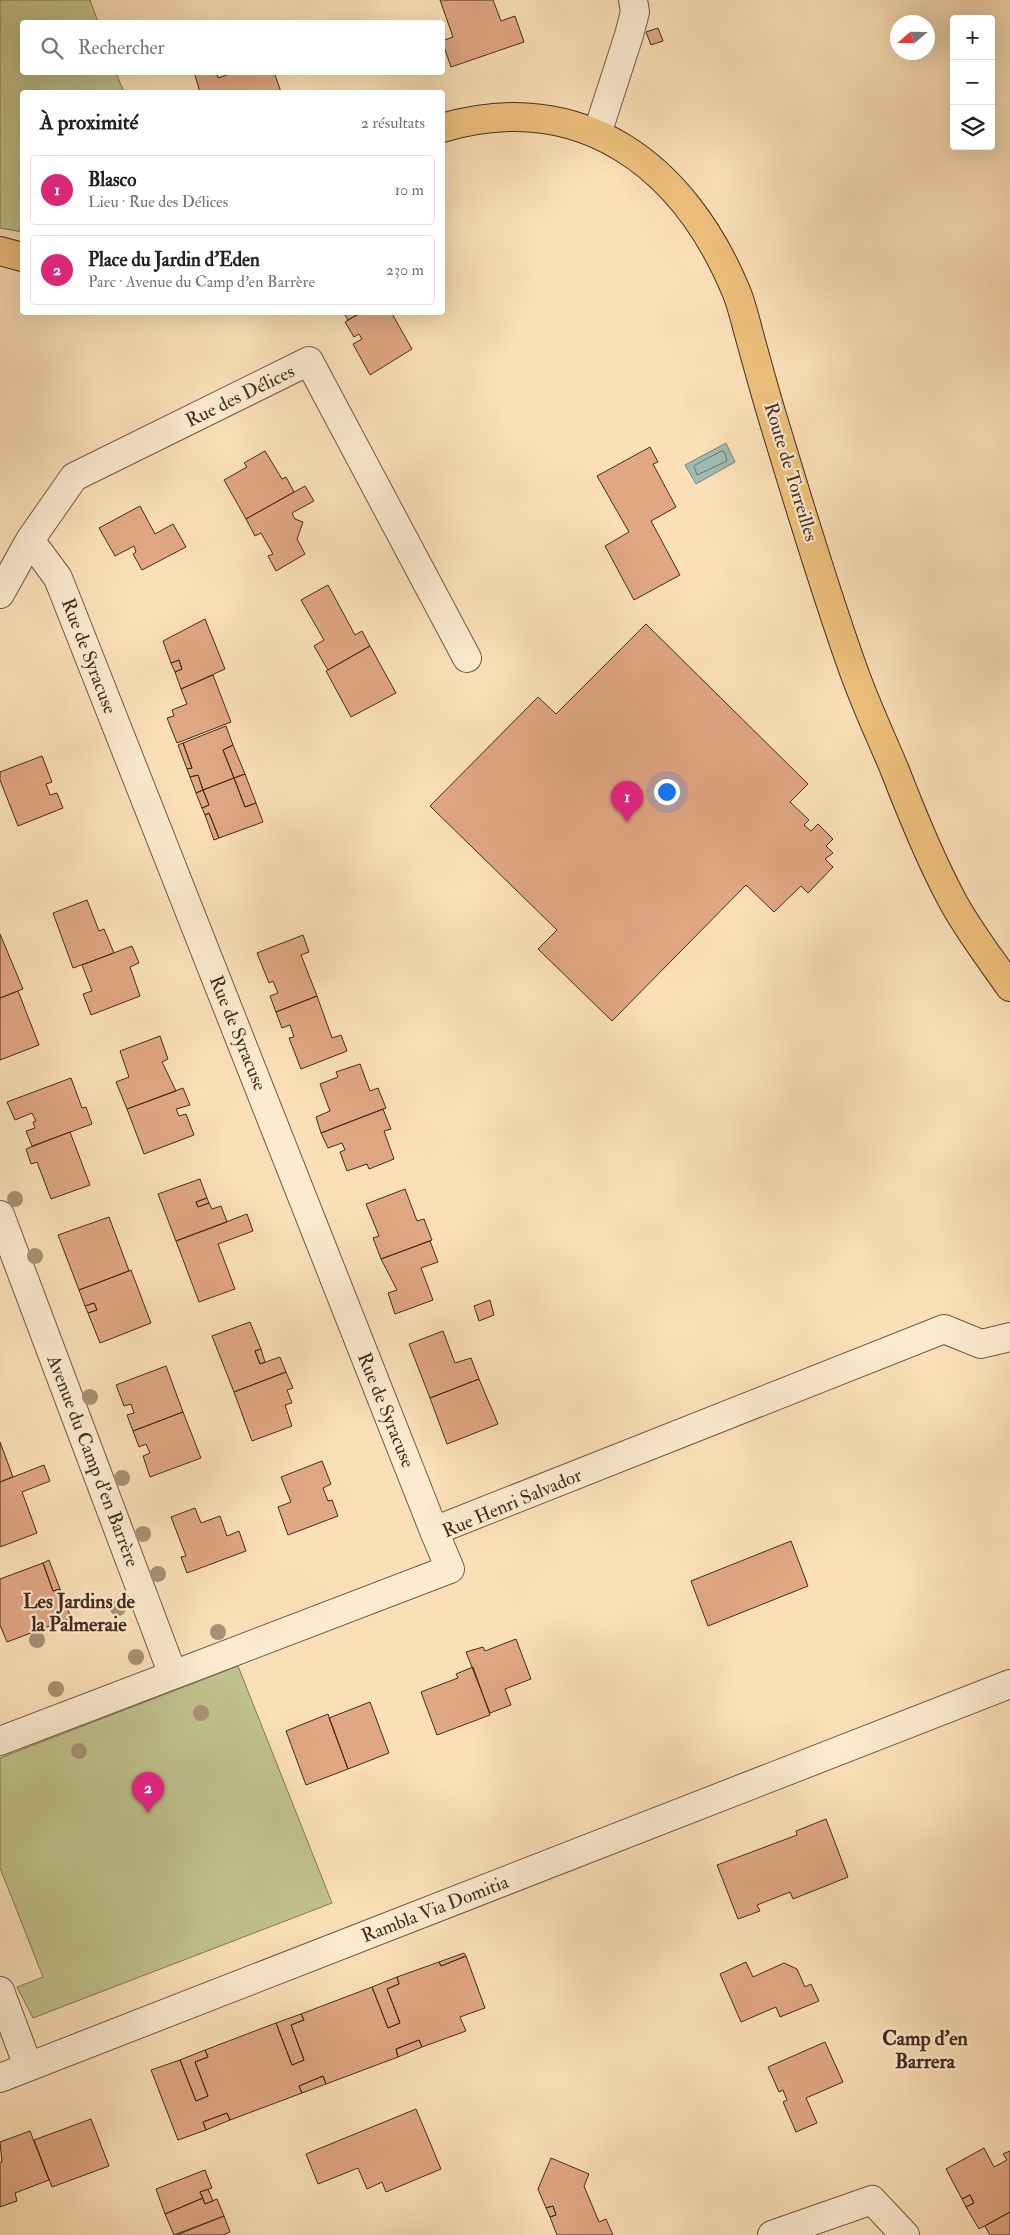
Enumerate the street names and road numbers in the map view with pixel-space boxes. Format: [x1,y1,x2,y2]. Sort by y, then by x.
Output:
street label: Rue des Délices [182,359,298,433]
street label: Route de Torreilles [759,400,823,544]
street label: Rue de Syracuse [56,595,122,717]
street label: Rue de Syracuse [204,972,272,1094]
street label: Rue de Syracuse [352,1349,420,1471]
street label: Avenue du Camp d'en Barrère [40,1351,145,1571]
street label: Rue Henri Salvador [439,1463,585,1543]
street label: Rambla Via Domitia [358,1870,512,1948]

